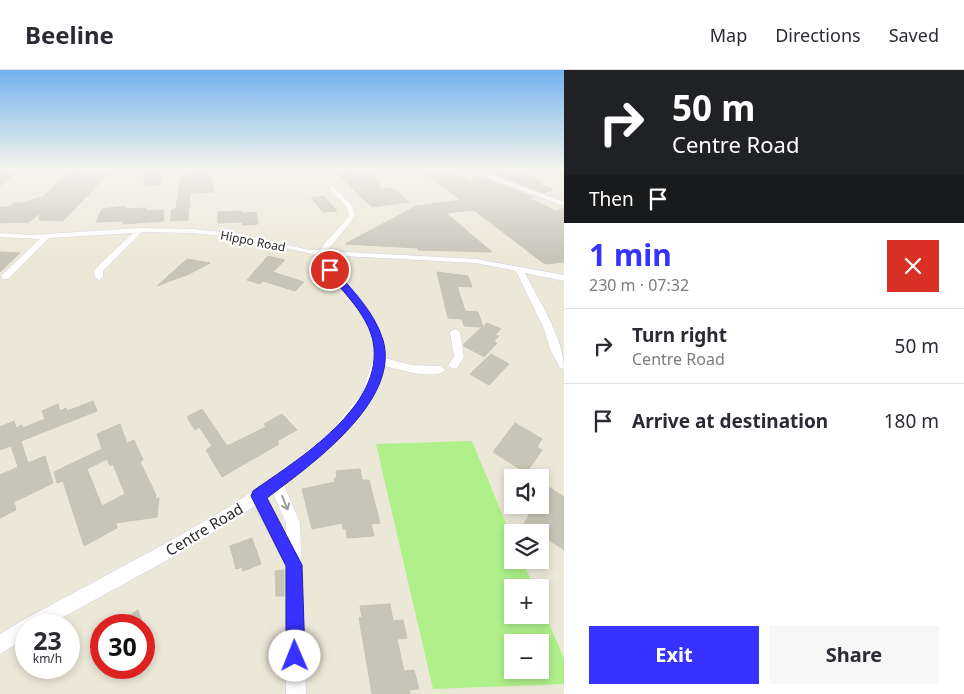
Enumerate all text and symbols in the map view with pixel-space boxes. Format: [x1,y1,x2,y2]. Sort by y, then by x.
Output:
text: Beeline [25,18,114,51]
text: Map [710,23,747,47]
text: Directions [775,23,861,47]
text: Saved [889,23,939,47]
text: 50 m [672,84,755,131]
icon: right [589,90,654,155]
text: Centre Road [672,129,800,159]
icon: arrive [644,185,672,213]
text: Then [589,186,634,212]
street label: Hippo Road [219,226,287,256]
text: 1 min [589,234,672,275]
button: close [887,240,939,292]
pin [309,249,351,291]
icon: arrive [316,256,344,284]
text: 230 m · 07:32 [589,274,689,296]
text: Turn right [632,322,727,348]
icon: right [589,332,617,360]
text: 50 m [895,333,939,359]
text: Centre Road [632,348,725,370]
icon: arrive [589,407,617,435]
text: Arrive at destination [632,408,828,434]
text: 180 m [884,408,939,434]
map controls [504,469,549,679]
button: sound [504,469,549,514]
one-way arrow [281,495,291,510]
street label: Centre Road [162,498,246,560]
button: layers [504,524,549,569]
button: + [504,579,549,624]
speed limit sign: 30 [90,614,155,679]
text: 23 [33,623,62,657]
button: Exit [589,626,759,684]
button: Share [769,626,939,684]
position arrow [268,629,320,681]
button: − [504,634,549,679]
text: km/h [33,650,62,667]

